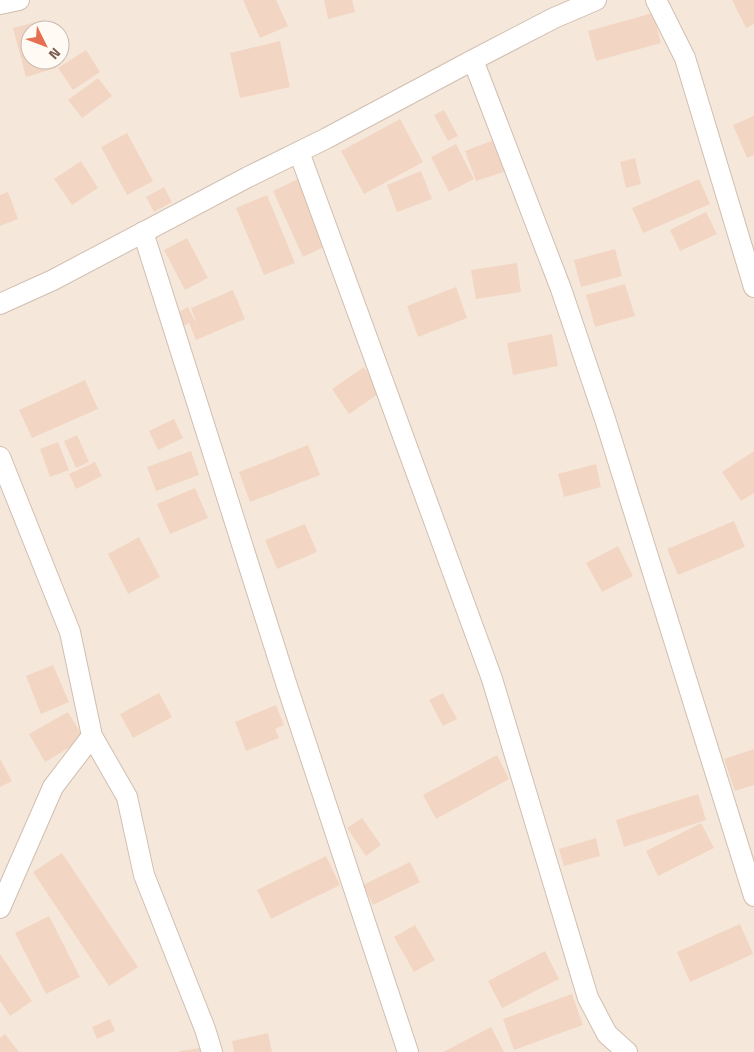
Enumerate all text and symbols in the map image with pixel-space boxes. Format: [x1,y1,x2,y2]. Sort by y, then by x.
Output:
north arrow [20,20,70,70]
text: N [44,43,66,65]

